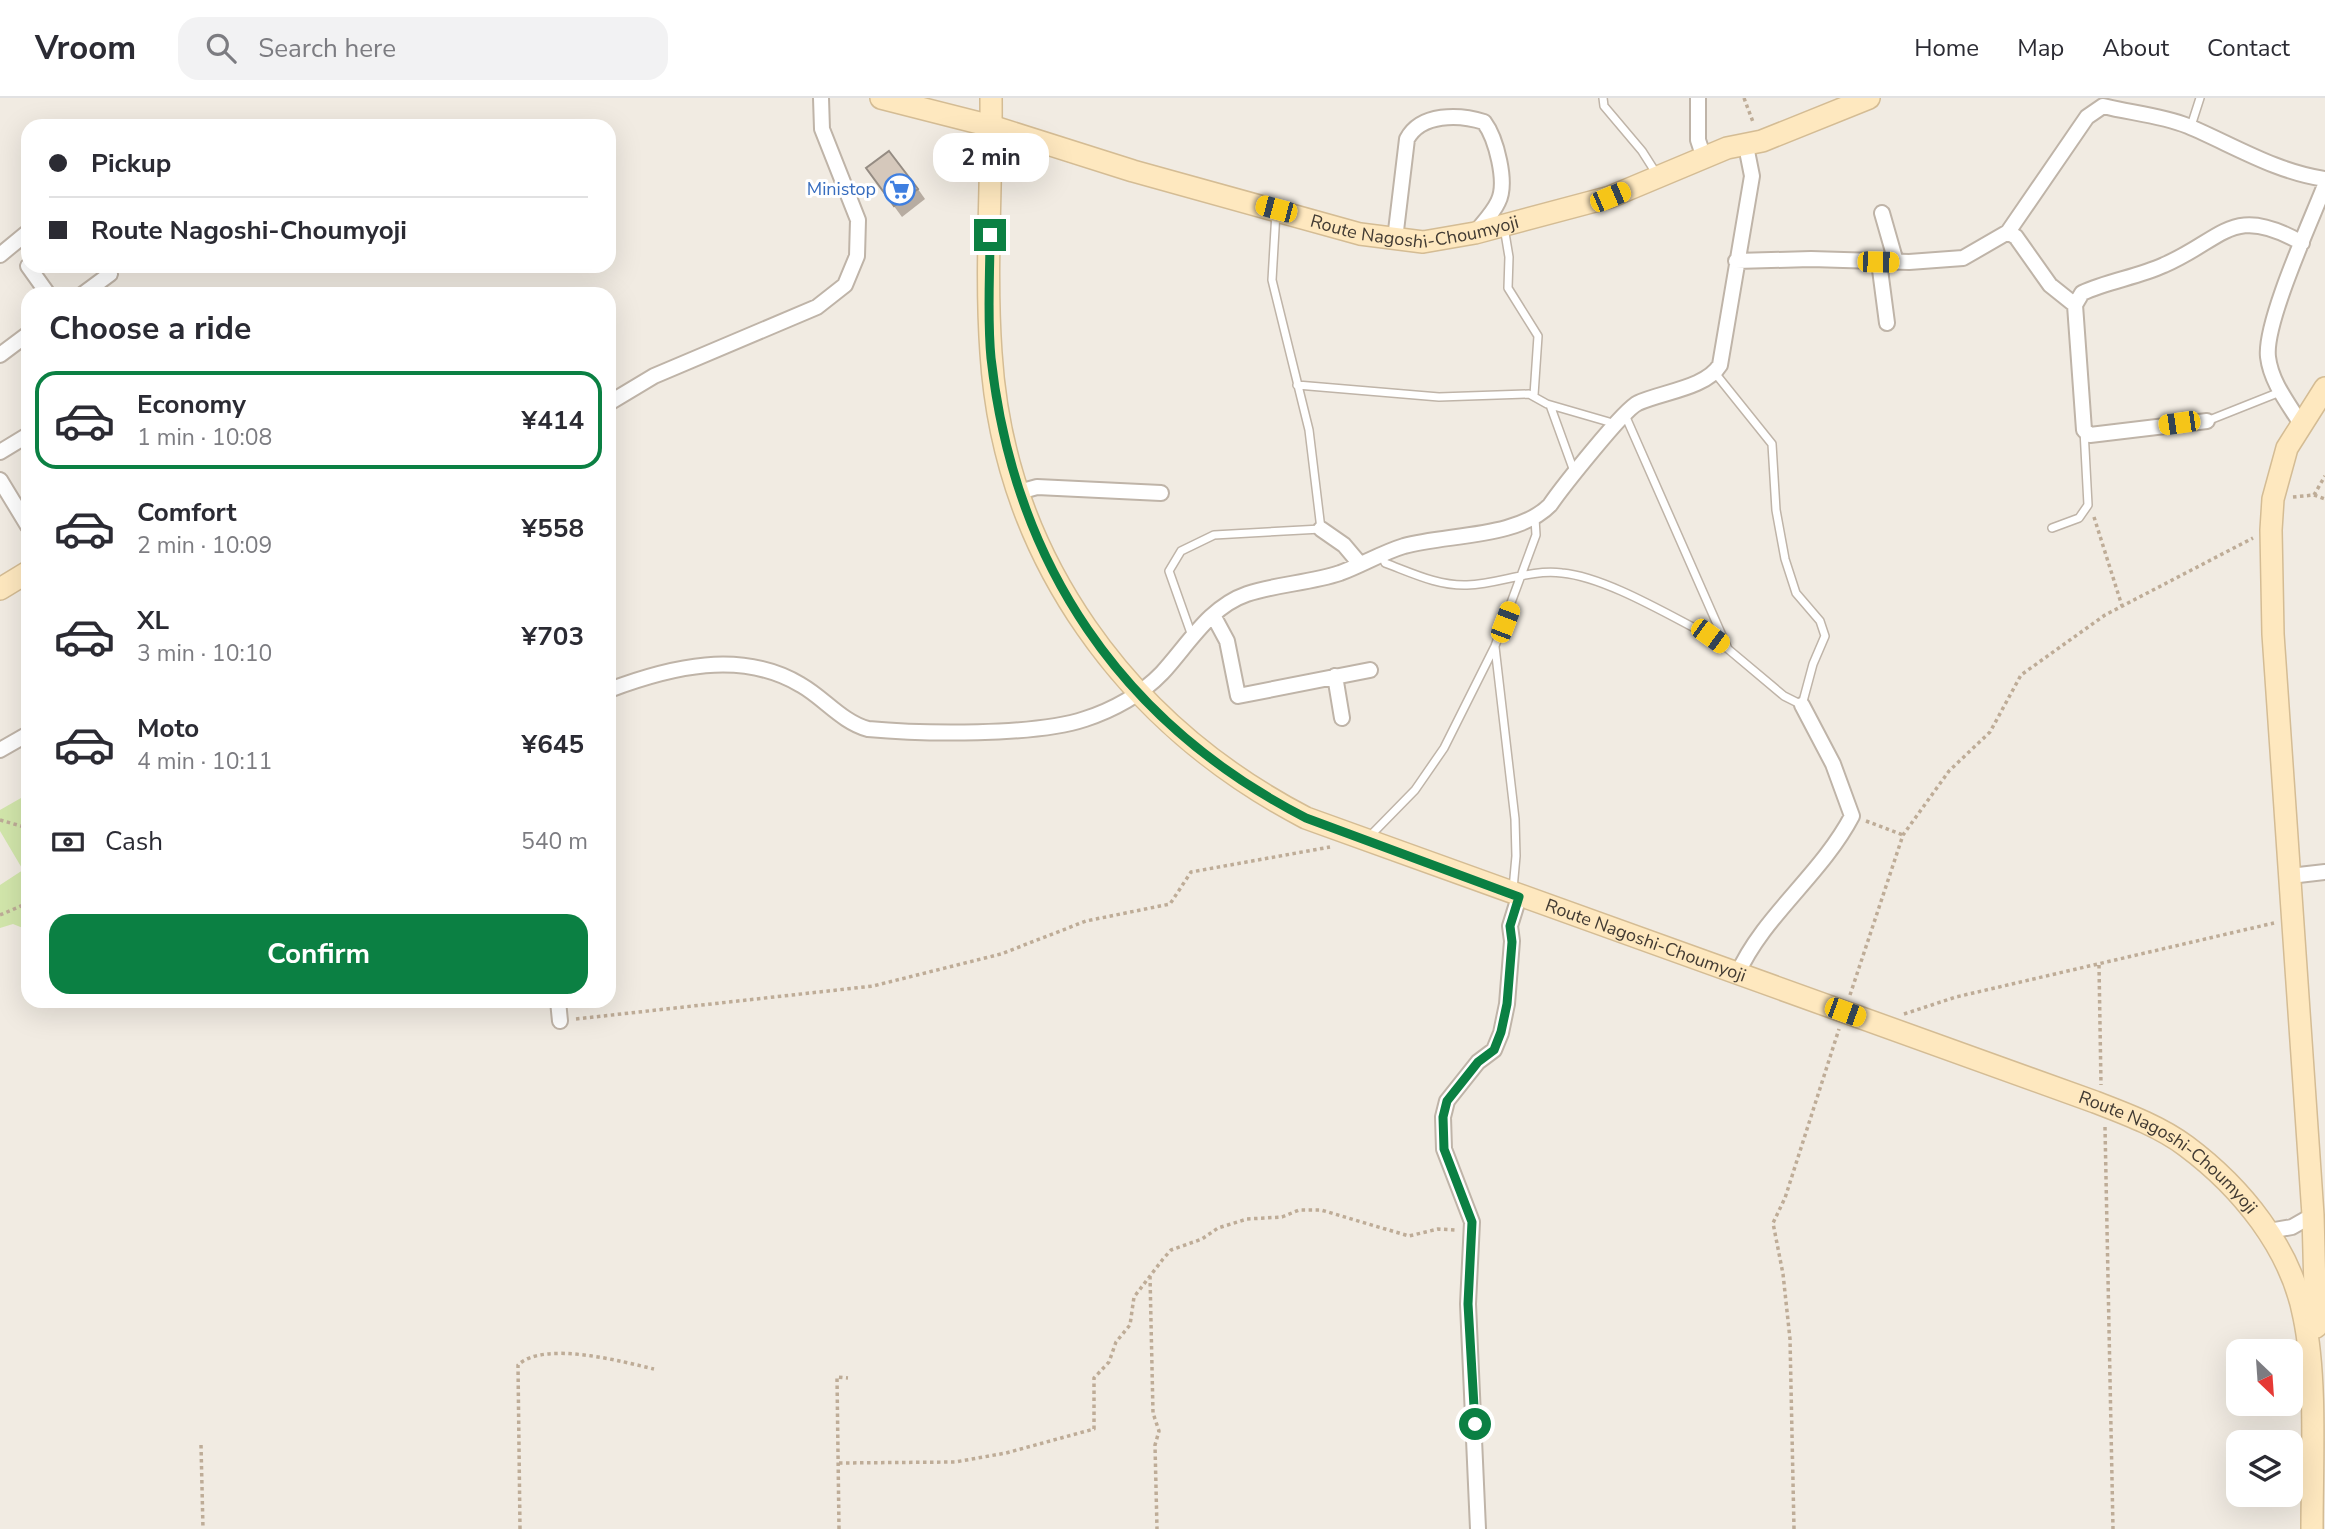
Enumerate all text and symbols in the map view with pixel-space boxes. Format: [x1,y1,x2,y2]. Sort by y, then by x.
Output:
search box [178,17,668,80]
text: Vroom [35,26,136,71]
icon: search [202,29,240,67]
text: Search here [258,31,396,66]
text: Home [1914,32,1979,64]
text: Map [2017,32,2064,64]
text: About [2102,32,2169,64]
text: Contact [2207,32,2290,64]
callout: 2 min [932,134,1048,183]
text: 2 min [961,142,1021,173]
text: Pickup [91,146,171,181]
supermarket icon: Ministop [882,172,916,206]
place label: Ministop [807,177,876,201]
car [1587,179,1634,215]
car [1253,193,1300,225]
street label: Route Nagoshi-Choumyoji [1308,209,1521,254]
text: Route Nagoshi-Choumyoji [91,213,407,248]
route end [974,219,1006,251]
car [1857,251,1900,273]
text: Choose a ride [49,307,251,350]
text: Economy [137,387,246,422]
icon: car [53,389,116,452]
text: ¥414 [522,403,584,438]
car [2157,410,2202,436]
text: 1 min · 10:08 [137,422,272,453]
text: Comfort [137,495,237,530]
icon: car [53,497,116,560]
text: ¥558 [522,511,584,546]
text: 2 min · 10:09 [137,530,272,561]
car [1488,599,1523,645]
text: XL [137,603,169,638]
icon: car [53,605,116,668]
car [1687,615,1734,657]
text: ¥703 [522,619,584,654]
text: 3 min · 10:10 [137,638,272,669]
text: Moto [137,711,199,746]
icon: car [53,713,116,776]
text: ¥645 [522,727,584,762]
text: 4 min · 10:11 [137,746,272,777]
icon: cash [49,823,87,861]
text: Cash [105,824,163,859]
text: 540 m [521,826,588,857]
street label: Route Nagoshi-Choumyoji [1542,893,1750,987]
button: Confirm [49,914,588,994]
car [1822,995,1869,1029]
street label: Route Nagoshi-Choumyoji [2075,1085,2263,1219]
north arrow [2226,1339,2303,1416]
map controls [2226,1339,2303,1507]
route start [1459,1408,1491,1440]
button: layers [2226,1430,2303,1507]

